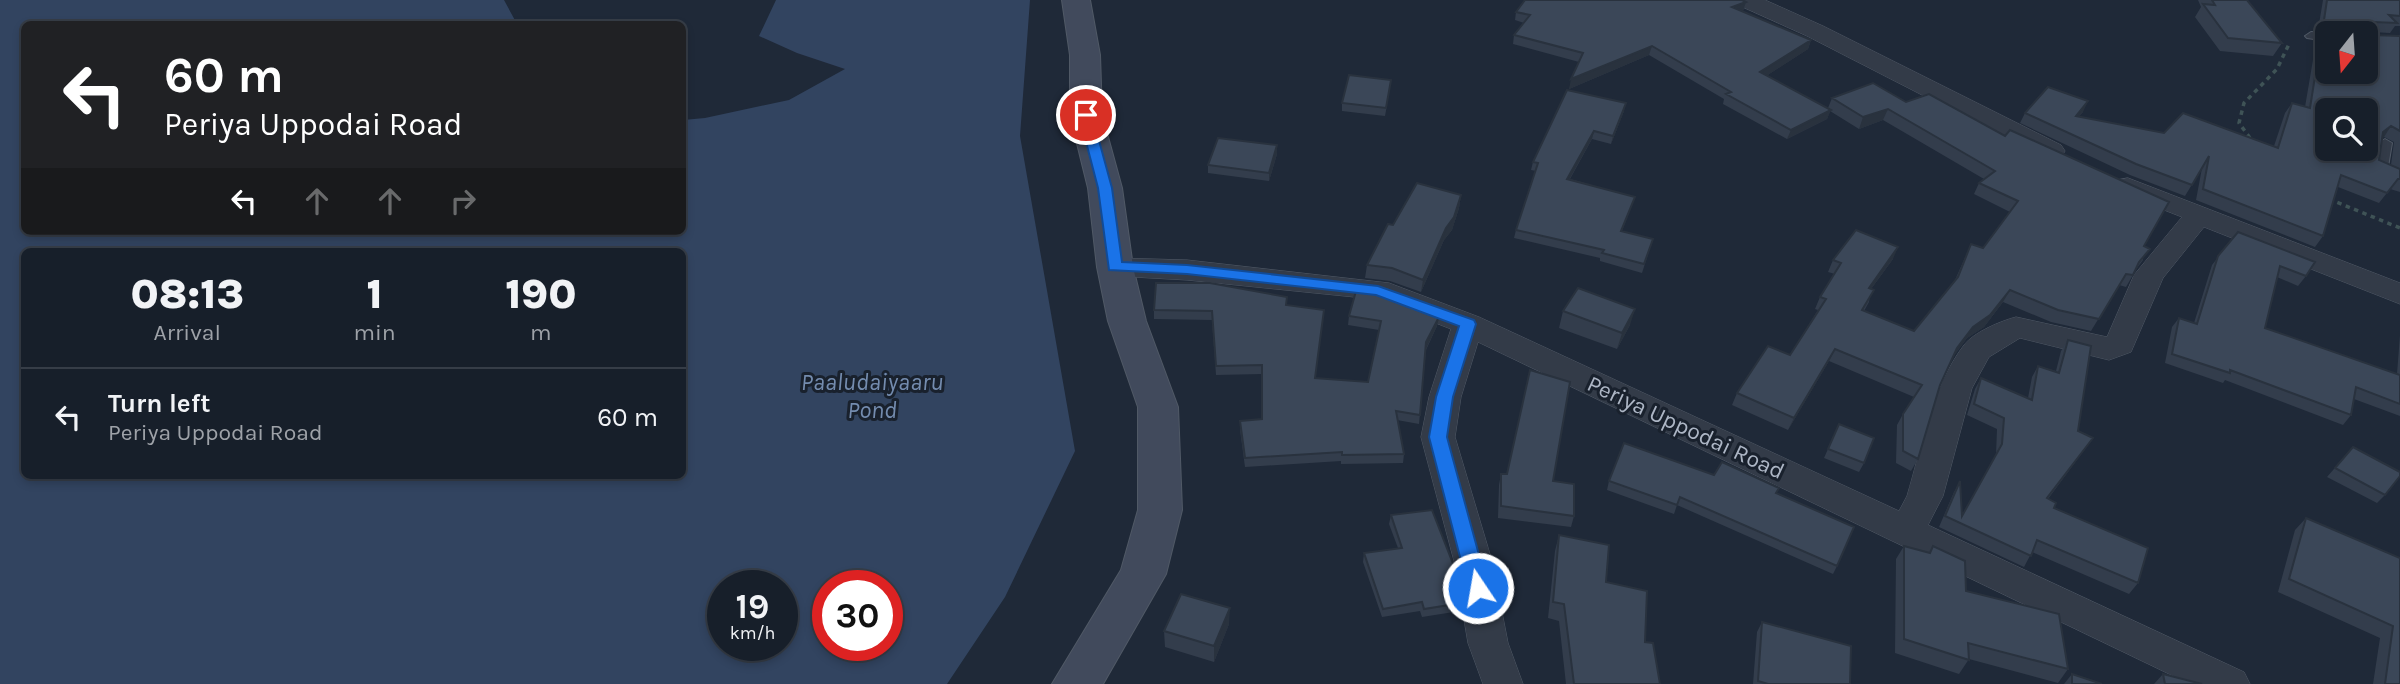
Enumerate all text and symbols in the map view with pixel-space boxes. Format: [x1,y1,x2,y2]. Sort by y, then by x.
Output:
north arrow [2315,21,2378,84]
map controls [2315,21,2378,161]
text: 60 m [164,47,284,104]
icon: left [49,49,140,140]
pin [1056,85,1116,145]
icon: arrive [1067,96,1105,134]
button: search [2315,98,2378,161]
text: Periya Uppodai Road [164,106,463,143]
icon: left [225,182,263,220]
icon: ahead [298,182,336,220]
icon: ahead [371,182,409,220]
icon: right [444,182,482,220]
text: 08:13 [130,269,244,319]
text: 1 [367,269,383,319]
text: 190 [505,269,577,319]
text: Arrival [154,319,221,346]
text: min [353,319,396,346]
text: m [530,319,552,346]
water label: Paaludaiyaaru Pond [801,368,943,424]
street label: Periya Uppodai Road [1583,370,1789,485]
text: Turn left [108,388,210,419]
icon: left [49,398,87,436]
text: 60 m [597,402,658,433]
text: Periya Uppodai Road [108,419,323,446]
position arrow [1441,551,1515,625]
speed limit sign: 30 [812,570,903,661]
text: 19 [736,586,769,627]
text: km/h [730,622,775,644]

